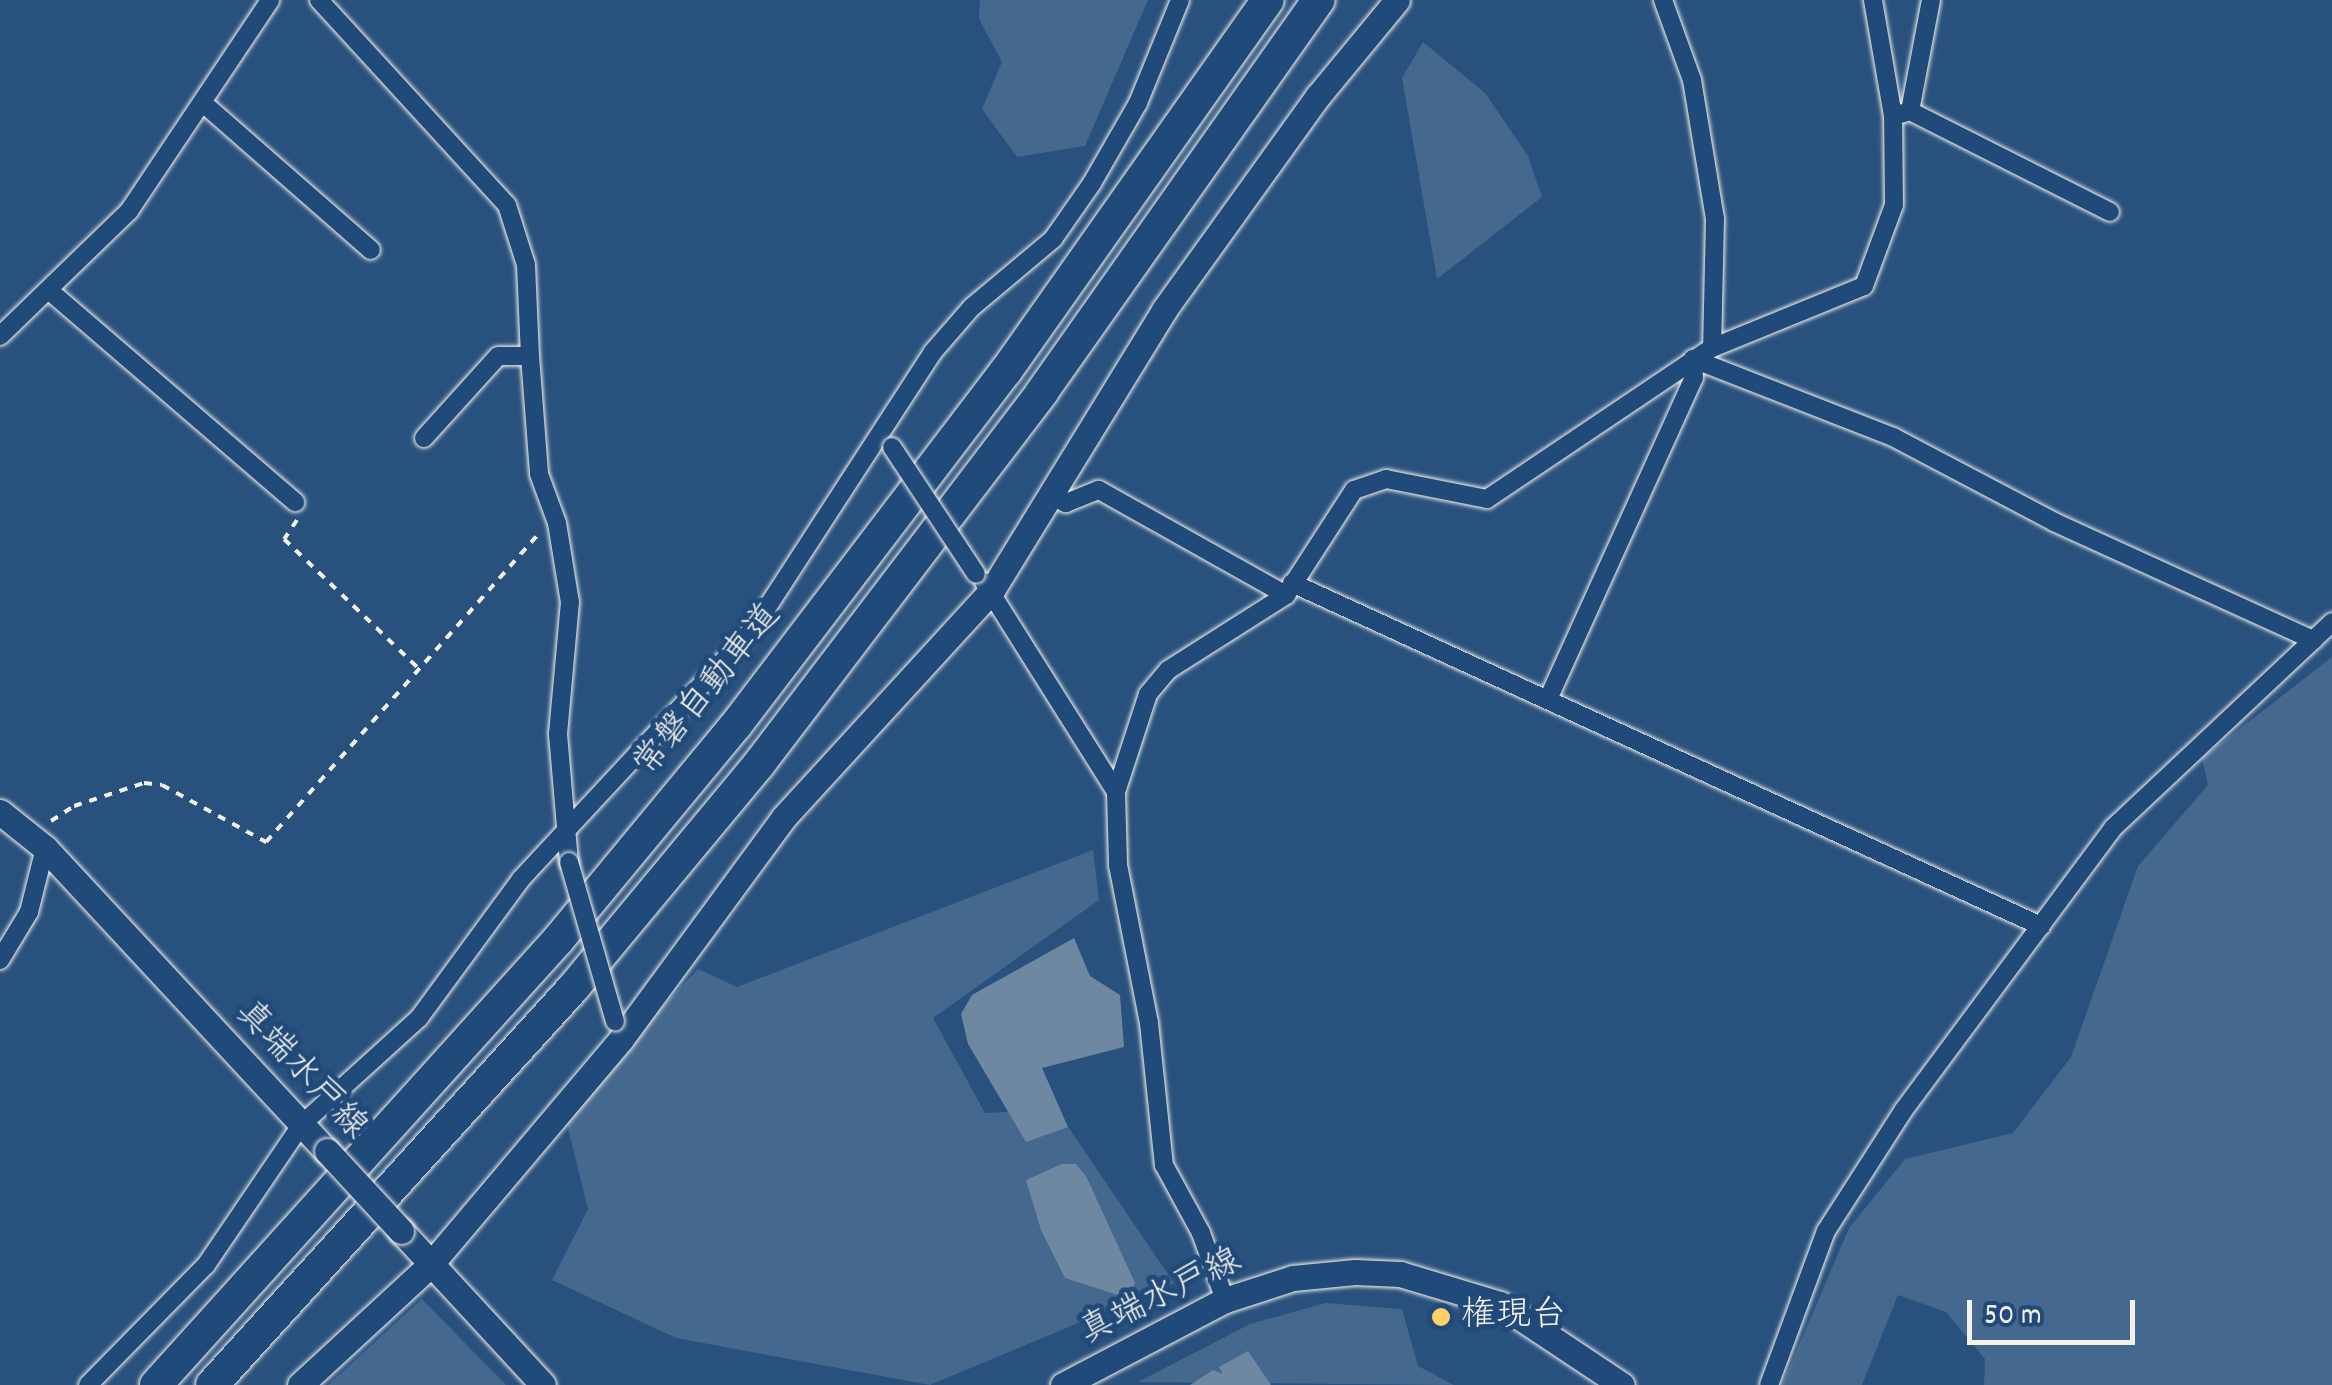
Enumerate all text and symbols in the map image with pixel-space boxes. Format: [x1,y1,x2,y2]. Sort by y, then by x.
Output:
street label: 常磐自動車道 [627,596,791,786]
street label: 真端水戸線 [225,993,375,1149]
street label: 真端水戸線 [1073,1241,1249,1355]
scale bar [1972,1280,2140,1342]
place label: 権現台 [1461,1296,1566,1338]
text: 50 m [1984,1296,2042,1339]
marker: 権現台 [1430,1306,1452,1328]

